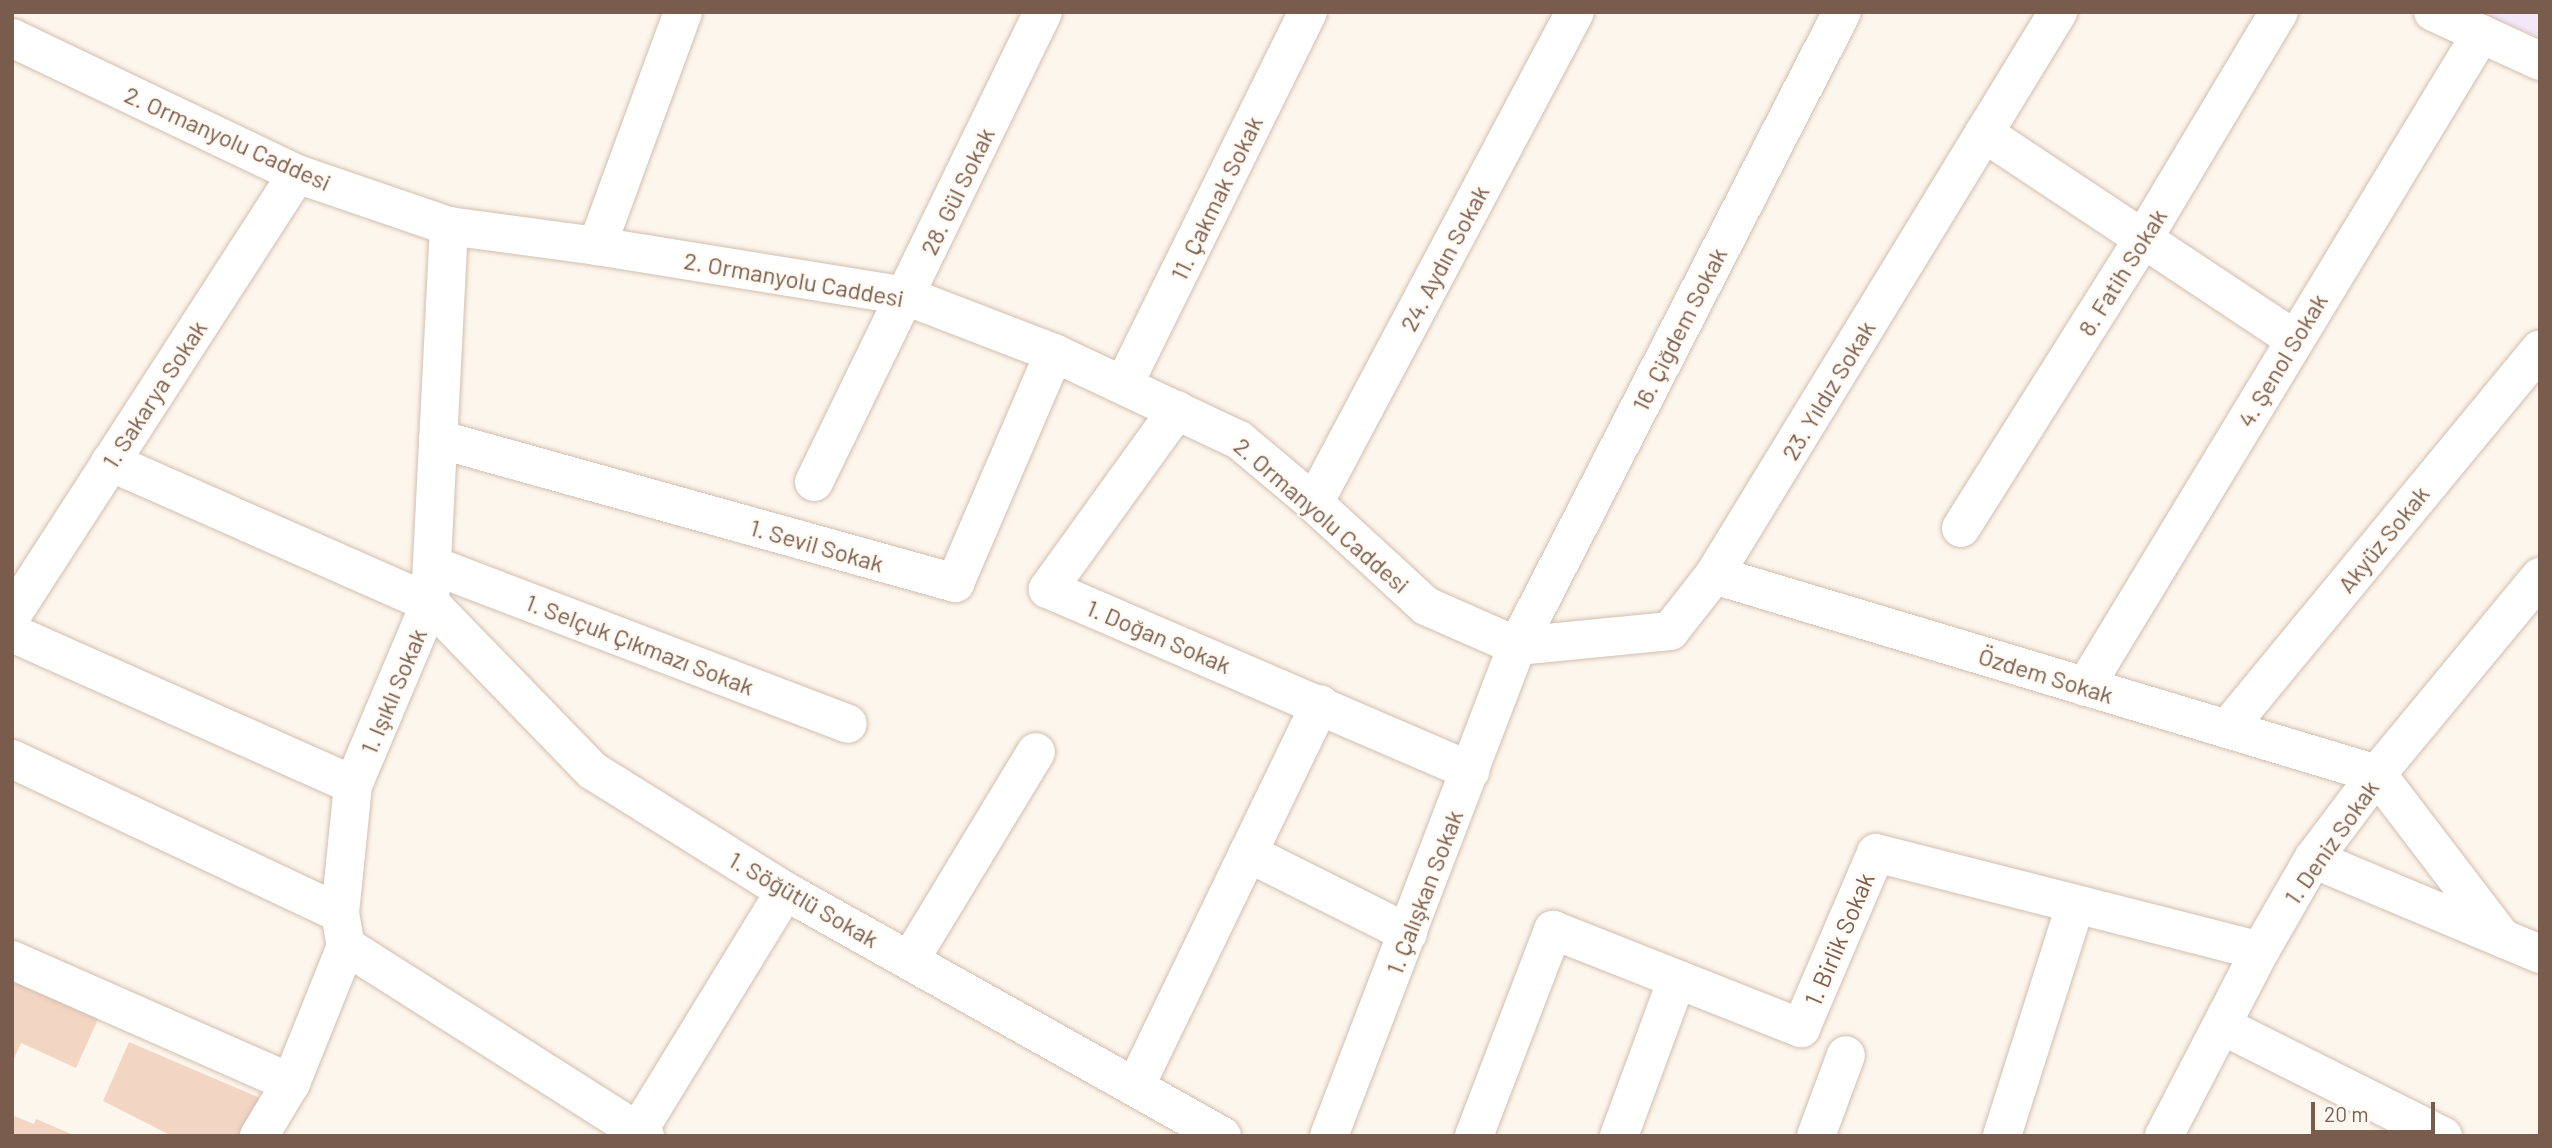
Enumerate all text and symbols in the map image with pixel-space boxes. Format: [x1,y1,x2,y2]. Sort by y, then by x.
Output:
street label: 2. Ormanyolu Caddesi [120,80,336,196]
street label: 11. Çakmak Sokak [1164,111,1268,285]
street label: 28. Gül Sokak [914,123,1000,259]
street label: 24. Aydın Sokak [1393,180,1495,336]
street label: 8. Fatih Sokak [2071,203,2173,341]
street label: 16. Çiğdem Sokak [1625,242,1733,416]
street label: 2. Ormanyolu Caddesi [682,245,906,313]
street label: 4. Şenol Sokak [2231,288,2333,432]
street label: 1. Sakarya Sokak [95,315,213,473]
street label: 23. Yıldız Sokak [1775,315,1881,465]
street label: 2. Ormanyolu Caddesi [1228,431,1416,599]
street label: Akyüz Sokak [2331,480,2435,598]
street label: 1. Sevil Sokak [747,512,887,578]
street label: 1. Selçuk Çıkmazı Sokak [522,587,758,701]
street label: 1. Doğan Sokak [1083,593,1235,679]
street label: 1. Işıklı Sokak [354,624,432,758]
street label: Özdem Sokak [1975,641,2117,709]
street label: 1. Deniz Sokak [2278,774,2384,910]
street label: 1. Çalışkan Sokak [1379,806,1469,978]
street label: 1. Söğütlü Sokak [724,845,884,953]
street label: 1. Birlik Sokak [1798,868,1880,1010]
scale bar [2314,1088,2438,1132]
text: 20 m [2324,1101,2369,1126]

